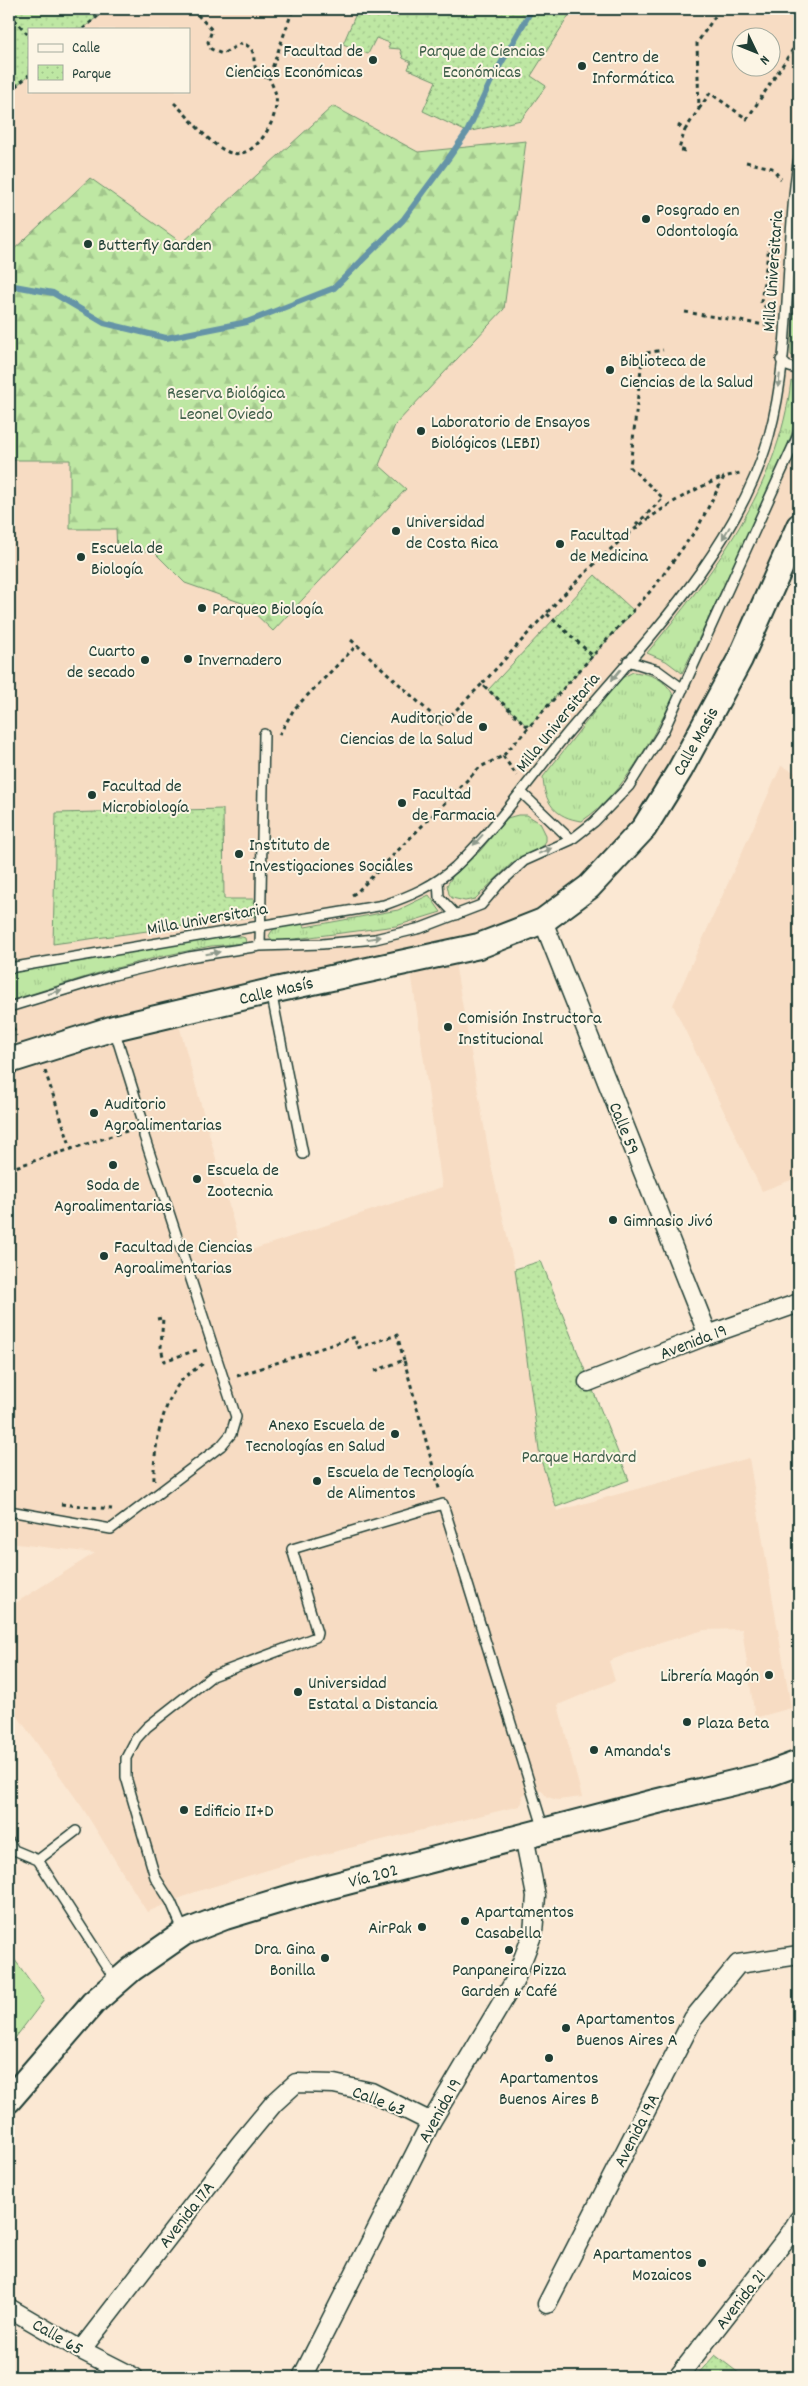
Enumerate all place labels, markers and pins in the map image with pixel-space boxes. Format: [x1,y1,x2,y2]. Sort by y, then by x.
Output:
place label: Facultad de Ciencias Económicas [225,40,363,86]
place label: Centro de Informática [592,46,674,92]
marker: Facultad de Ciencias Económicas [367,54,379,66]
marker: Centro de Informática [576,60,588,72]
place label: Posgrado en Odontología [656,199,740,245]
marker: Posgrado en Odontología [640,213,652,225]
place label: Butterfly Garden [98,234,211,259]
marker: Butterfly Garden [82,238,94,250]
place label: Biblioteca de Ciencias de la Salud [620,350,753,396]
marker: Biblioteca de Ciencias de la Salud [604,364,616,376]
place label: Laboratorio de Ensayos Biológicos (LEBI) [431,411,590,457]
marker: Laboratorio de Ensayos Biológicos (LEBI) [415,425,427,437]
place label: Universidad de Costa Rica [406,511,498,557]
place label: Facultad de Medicina [570,524,649,570]
marker: Universidad de Costa Rica [390,525,402,537]
place label: Escuela de Biología [91,537,163,583]
marker: Facultad de Medicina [554,538,566,550]
marker: Escuela de Biología [75,551,87,563]
place label: Parqueo Biología [212,598,323,623]
marker: Parqueo Biología [196,602,208,614]
place label: Cuarto de secado [67,640,135,686]
place label: Invernadero [198,649,282,674]
marker: Invernadero [182,653,194,665]
marker: Cuarto de secado [139,654,151,666]
place label: Auditorio de Ciencias de la Salud [340,707,473,753]
marker: Auditorio de Ciencias de la Salud [477,721,489,733]
place label: Facultad de Microbiología [102,775,189,821]
place label: Facultad de Farmacia [412,783,496,829]
marker: Facultad de Microbiología [86,789,98,801]
marker: Facultad de Farmacia [396,797,408,809]
place label: Instituto de Investigaciones Sociales [249,834,413,880]
marker: Instituto de Investigaciones Sociales [233,848,245,860]
place label: Comisión Instructora Institucional [458,1007,602,1053]
marker: Comisión Instructora Institucional [442,1021,454,1033]
place label: Auditorio Agroalimentarias [104,1093,222,1139]
marker: Auditorio Agroalimentarias [88,1107,100,1119]
marker: Soda de Agroalimentarias [107,1159,119,1171]
place label: Escuela de Zootecnia [207,1159,279,1205]
marker: Escuela de Zootecnia [191,1173,203,1185]
place label: Soda de Agroalimentarias [54,1174,172,1220]
place label: Gimnasio Jivó [623,1210,713,1235]
marker: Gimnasio Jivó [607,1214,619,1226]
place label: Facultad de Ciencias Agroalimentarias [114,1236,253,1282]
marker: Facultad de Ciencias Agroalimentarias [98,1250,110,1262]
place label: Anexo Escuela de Tecnologías en Salud [245,1414,385,1460]
marker: Anexo Escuela de Tecnologías en Salud [389,1428,401,1440]
place label: Escuela de Tecnología de Alimentos [327,1461,474,1507]
marker: Escuela de Tecnología de Alimentos [311,1475,323,1487]
place label: Librería Magón [660,1665,759,1690]
marker: Librería Magón [763,1669,775,1681]
place label: Universidad Estatal a Distancia [308,1672,438,1718]
marker: Universidad Estatal a Distancia [292,1686,304,1698]
place label: Plaza Beta [697,1712,769,1737]
marker: Plaza Beta [681,1716,693,1728]
place label: Amanda's [604,1740,671,1765]
marker: Amanda's [588,1744,600,1756]
place label: Edificio II+D [194,1800,273,1825]
marker: Edificio II+D [178,1804,190,1816]
place label: Apartamentos Casabella [475,1901,574,1947]
marker: Apartamentos Casabella [459,1915,471,1927]
place label: AirPak [368,1917,412,1942]
marker: AirPak [416,1921,428,1933]
place label: Dra. Gina Bonilla [254,1938,316,1984]
marker: Panpaneira Pizza Garden & Café [503,1944,515,1956]
marker: Dra. Gina Bonilla [319,1952,331,1964]
place label: Panpaneira Pizza Garden & Café [452,1959,567,2005]
place label: Apartamentos Buenos Aires A [576,2008,678,2054]
marker: Apartamentos Buenos Aires A [560,2022,572,2034]
marker: Apartamentos Buenos Aires B [543,2052,555,2064]
place label: Apartamentos Buenos Aires B [499,2067,599,2113]
place label: Apartamentos Mozaicos [593,2243,692,2289]
marker: Apartamentos Mozaicos [696,2257,708,2269]

